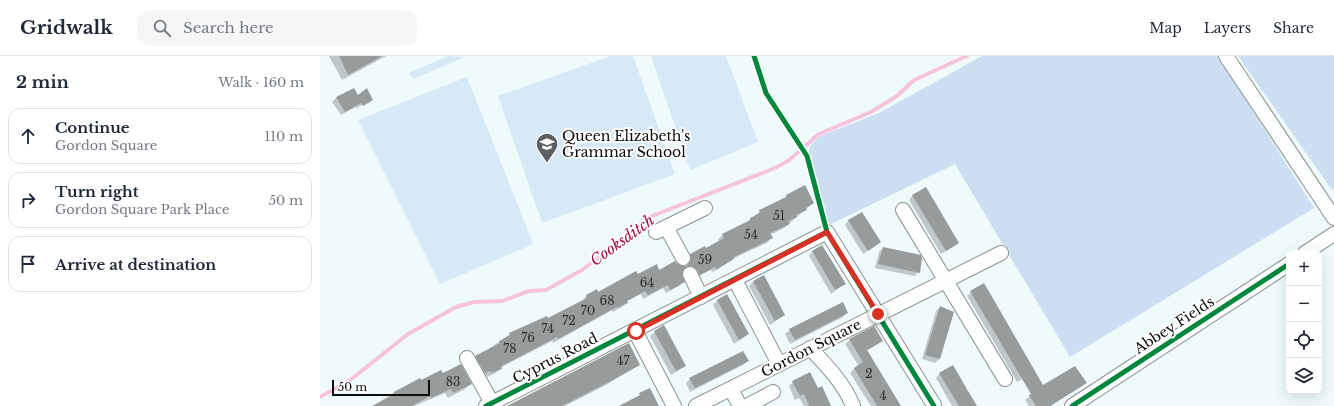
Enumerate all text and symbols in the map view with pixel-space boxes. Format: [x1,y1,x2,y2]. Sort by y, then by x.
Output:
search box [137,10,417,46]
text: Gridwalk [20,16,113,39]
icon: search [151,17,173,39]
text: Search here [183,18,274,37]
text: Map [1149,19,1182,37]
text: Layers [1204,19,1251,37]
text: Share [1273,19,1314,37]
text: 2 min [16,72,69,93]
text: Walk · 160 m [218,74,304,91]
text: Continue [55,118,130,137]
icon: ahead [17,125,39,147]
place label: Queen Elizabeth's Grammar School [562,127,690,161]
text: 110 m [264,128,303,145]
school or university icon: Queen Elizabeth's Grammar School [534,131,560,164]
text: Gordon Square [55,137,157,154]
text: Turn right [55,182,138,201]
icon: right [17,189,39,211]
text: 50 m [269,192,303,209]
text: Gordon Square Park Place [55,201,229,218]
house number: 51 [773,208,785,223]
water label: Cooksditch [586,210,658,270]
house number: 54 [744,227,758,242]
map controls [1286,250,1322,394]
button: + [1286,250,1322,286]
house number: 59 [698,252,712,267]
icon: arrive [17,253,39,275]
text: Arrive at destination [55,255,216,274]
house number: 64 [640,275,654,290]
button: − [1286,286,1322,322]
street label: Abbey Fields [1130,292,1218,358]
house number: 68 [600,293,615,308]
house number: 70 [581,303,595,318]
route end [869,305,887,323]
house number: 72 [562,313,576,328]
street label: Gordon Square [758,315,864,381]
house number: 74 [542,321,554,336]
route start [627,322,645,340]
button: locate [1286,322,1322,358]
street label: Cyprus Road [509,329,601,387]
house number: 76 [521,330,535,345]
house number: 78 [503,341,517,356]
house number: 47 [616,353,630,368]
button: layers [1286,358,1322,394]
house number: 2 [865,366,873,381]
house number: 83 [446,374,460,389]
scale bar [332,378,430,397]
text: 50 m [338,380,367,394]
house number: 4 [879,388,887,403]

